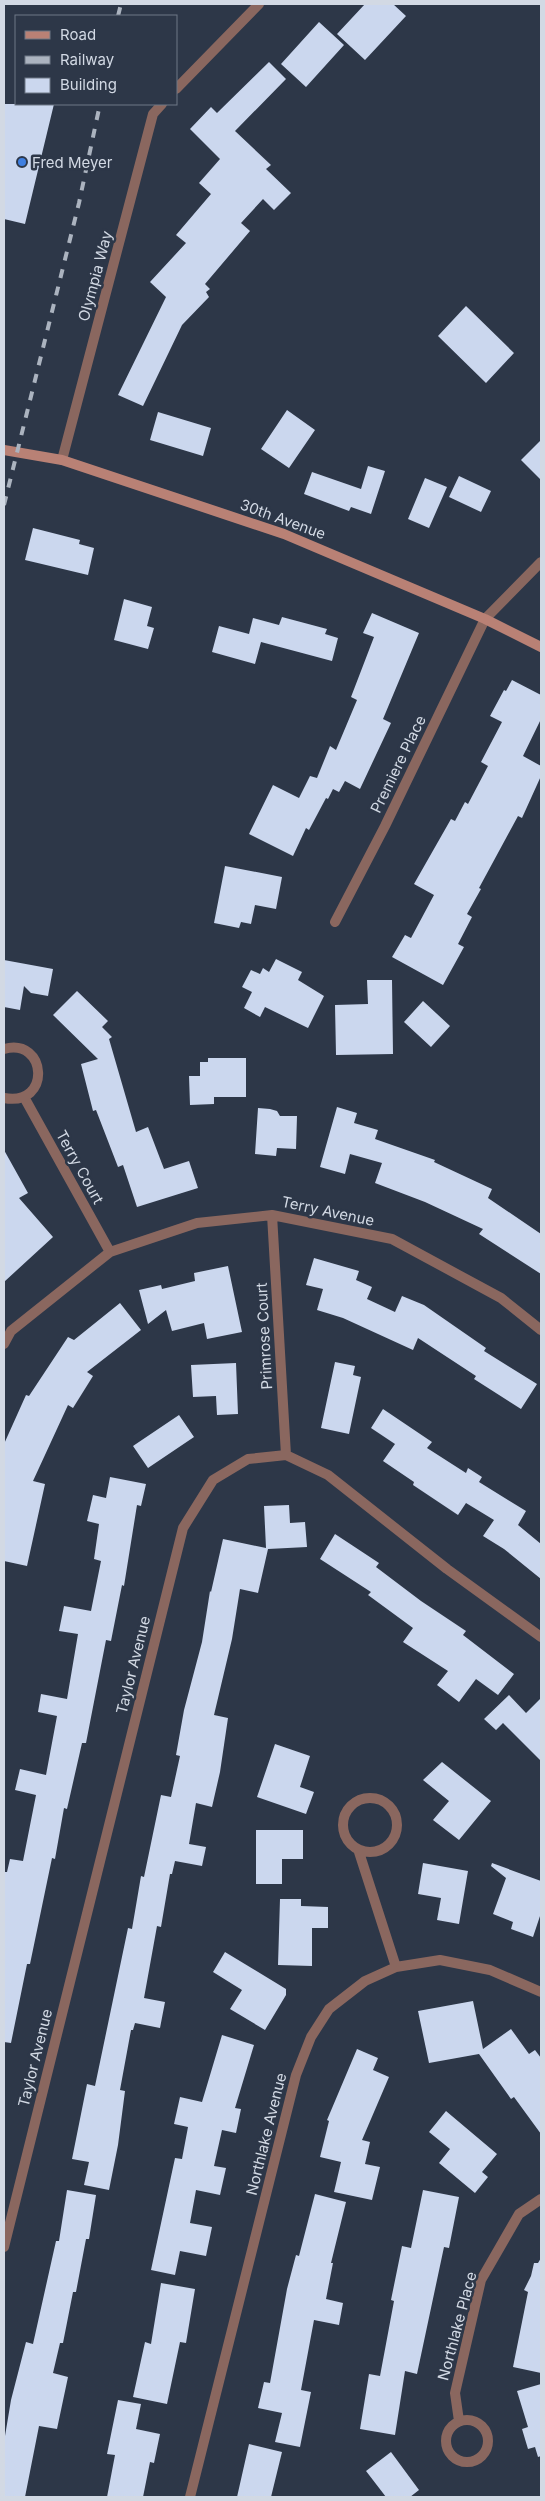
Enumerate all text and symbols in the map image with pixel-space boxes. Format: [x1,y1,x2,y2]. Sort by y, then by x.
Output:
legend [15,15,178,105]
text: Road [60,25,96,44]
text: Railway [60,50,115,69]
text: Building [60,75,117,94]
place label: Fred Meyer [32,153,113,172]
marker: Fred Meyer [16,156,28,168]
street label: Olympia Way [74,228,116,323]
street label: 30th Avenue [238,495,328,543]
street label: Premiere Place [366,712,430,816]
street label: Terry Court [52,1127,108,1207]
street label: Terry Avenue [280,1192,376,1230]
street label: Primrose Court [252,1282,276,1390]
street label: Taylor Avenue [112,1614,154,1716]
street label: Taylor Avenue [14,2007,56,2109]
street label: Northlake Avenue [242,2071,290,2197]
street label: Northlake Place [433,2270,481,2382]

